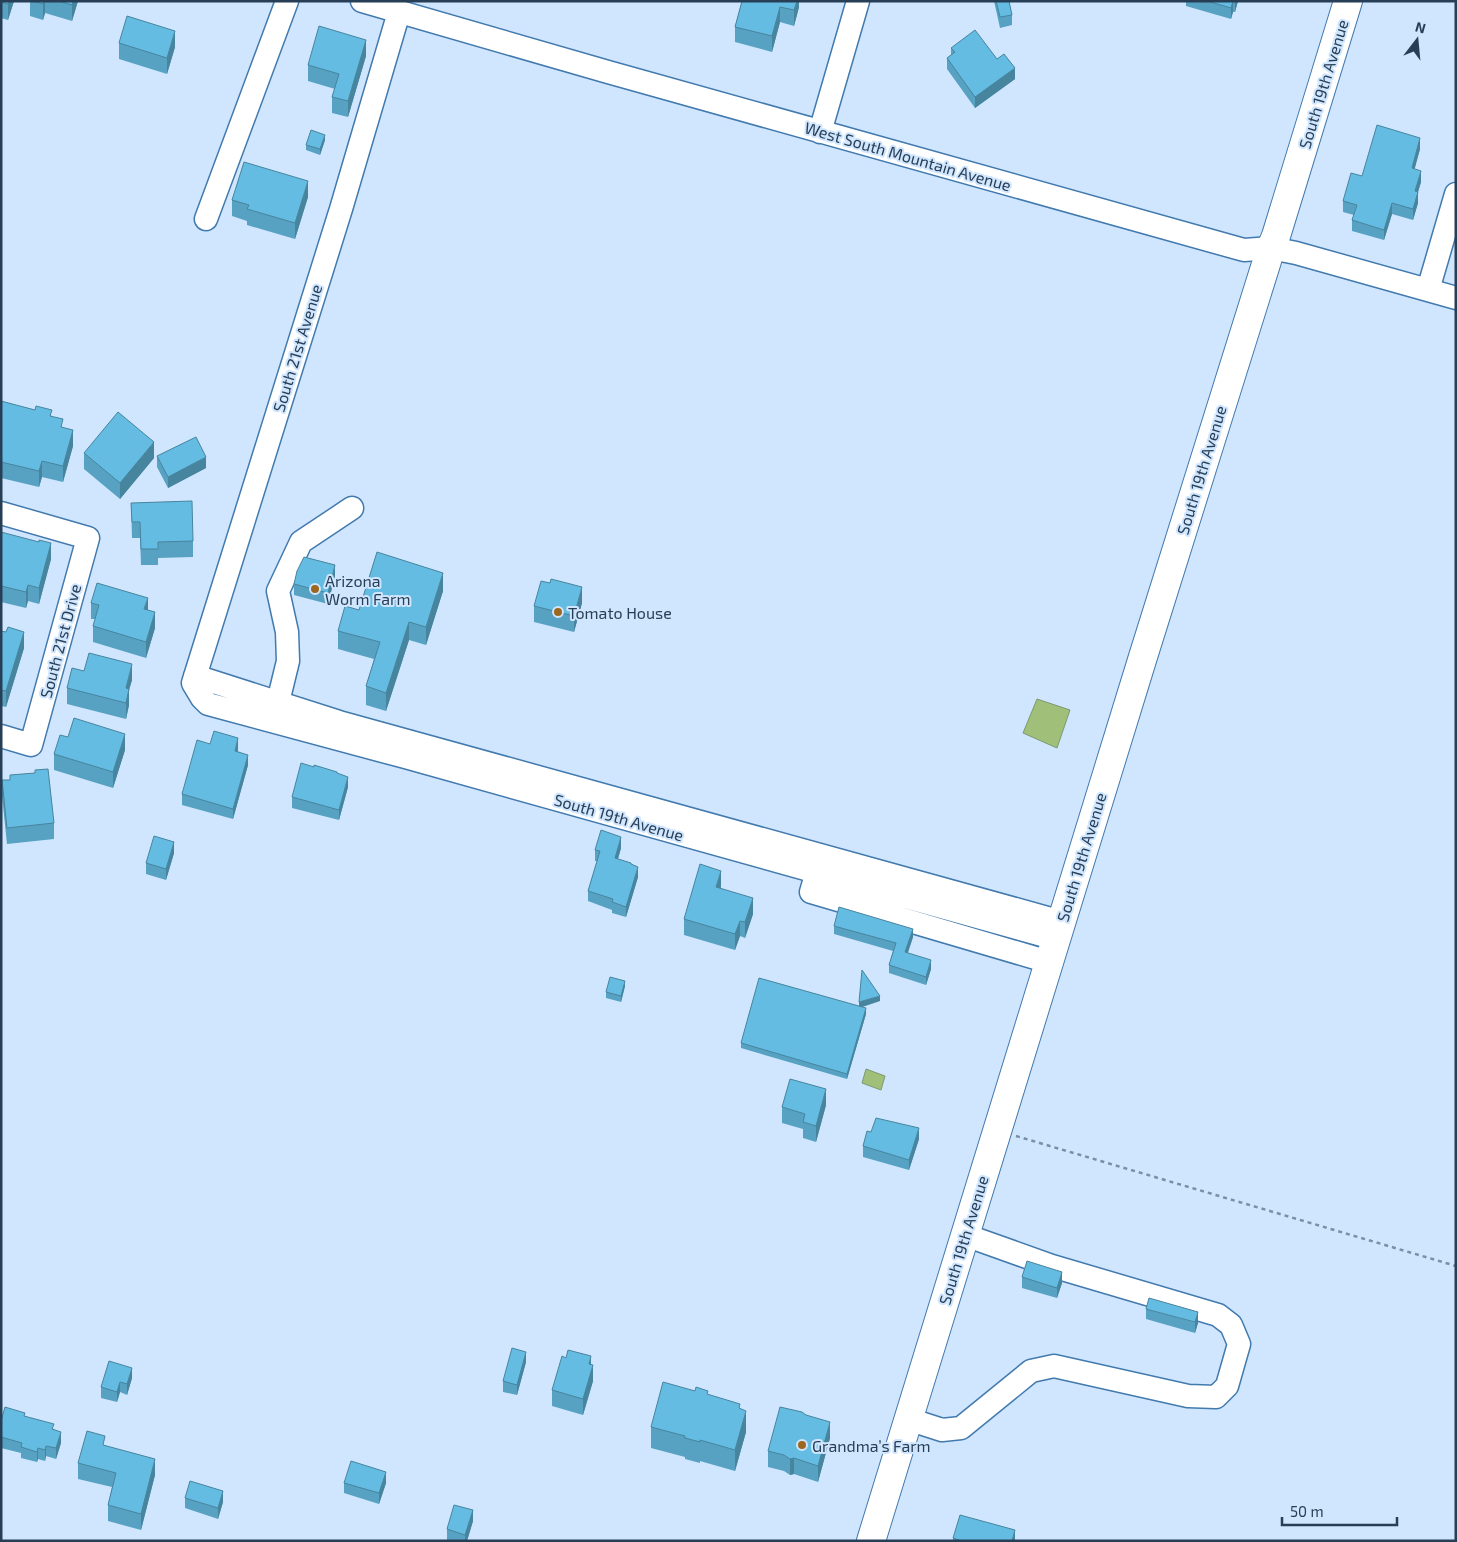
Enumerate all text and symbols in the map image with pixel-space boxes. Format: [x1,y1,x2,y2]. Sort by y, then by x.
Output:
north arrow [1392,15,1442,65]
street label: South 19th Avenue [1294,17,1352,151]
text: N [1414,17,1428,37]
street label: West South Mountain Avenue [803,117,1013,195]
street label: South 21st Avenue [269,282,325,414]
street label: South 19th Avenue [1172,403,1230,537]
place label: Arizona Worm Farm [325,571,410,608]
street label: South 21st Drive [36,582,84,700]
marker: Arizona Worm Farm [309,583,321,595]
place label: Tomato House [568,603,672,622]
marker: Tomato House [552,606,564,618]
street label: South 19th Avenue [552,789,686,845]
street label: South 19th Avenue [1052,790,1110,924]
street label: South 19th Avenue [934,1173,992,1307]
place label: Grandma’s Farm [812,1436,931,1455]
marker: Grandma’s Farm [796,1439,808,1451]
scale bar [1282,1494,1397,1526]
text: 50 m [1290,1502,1324,1520]

